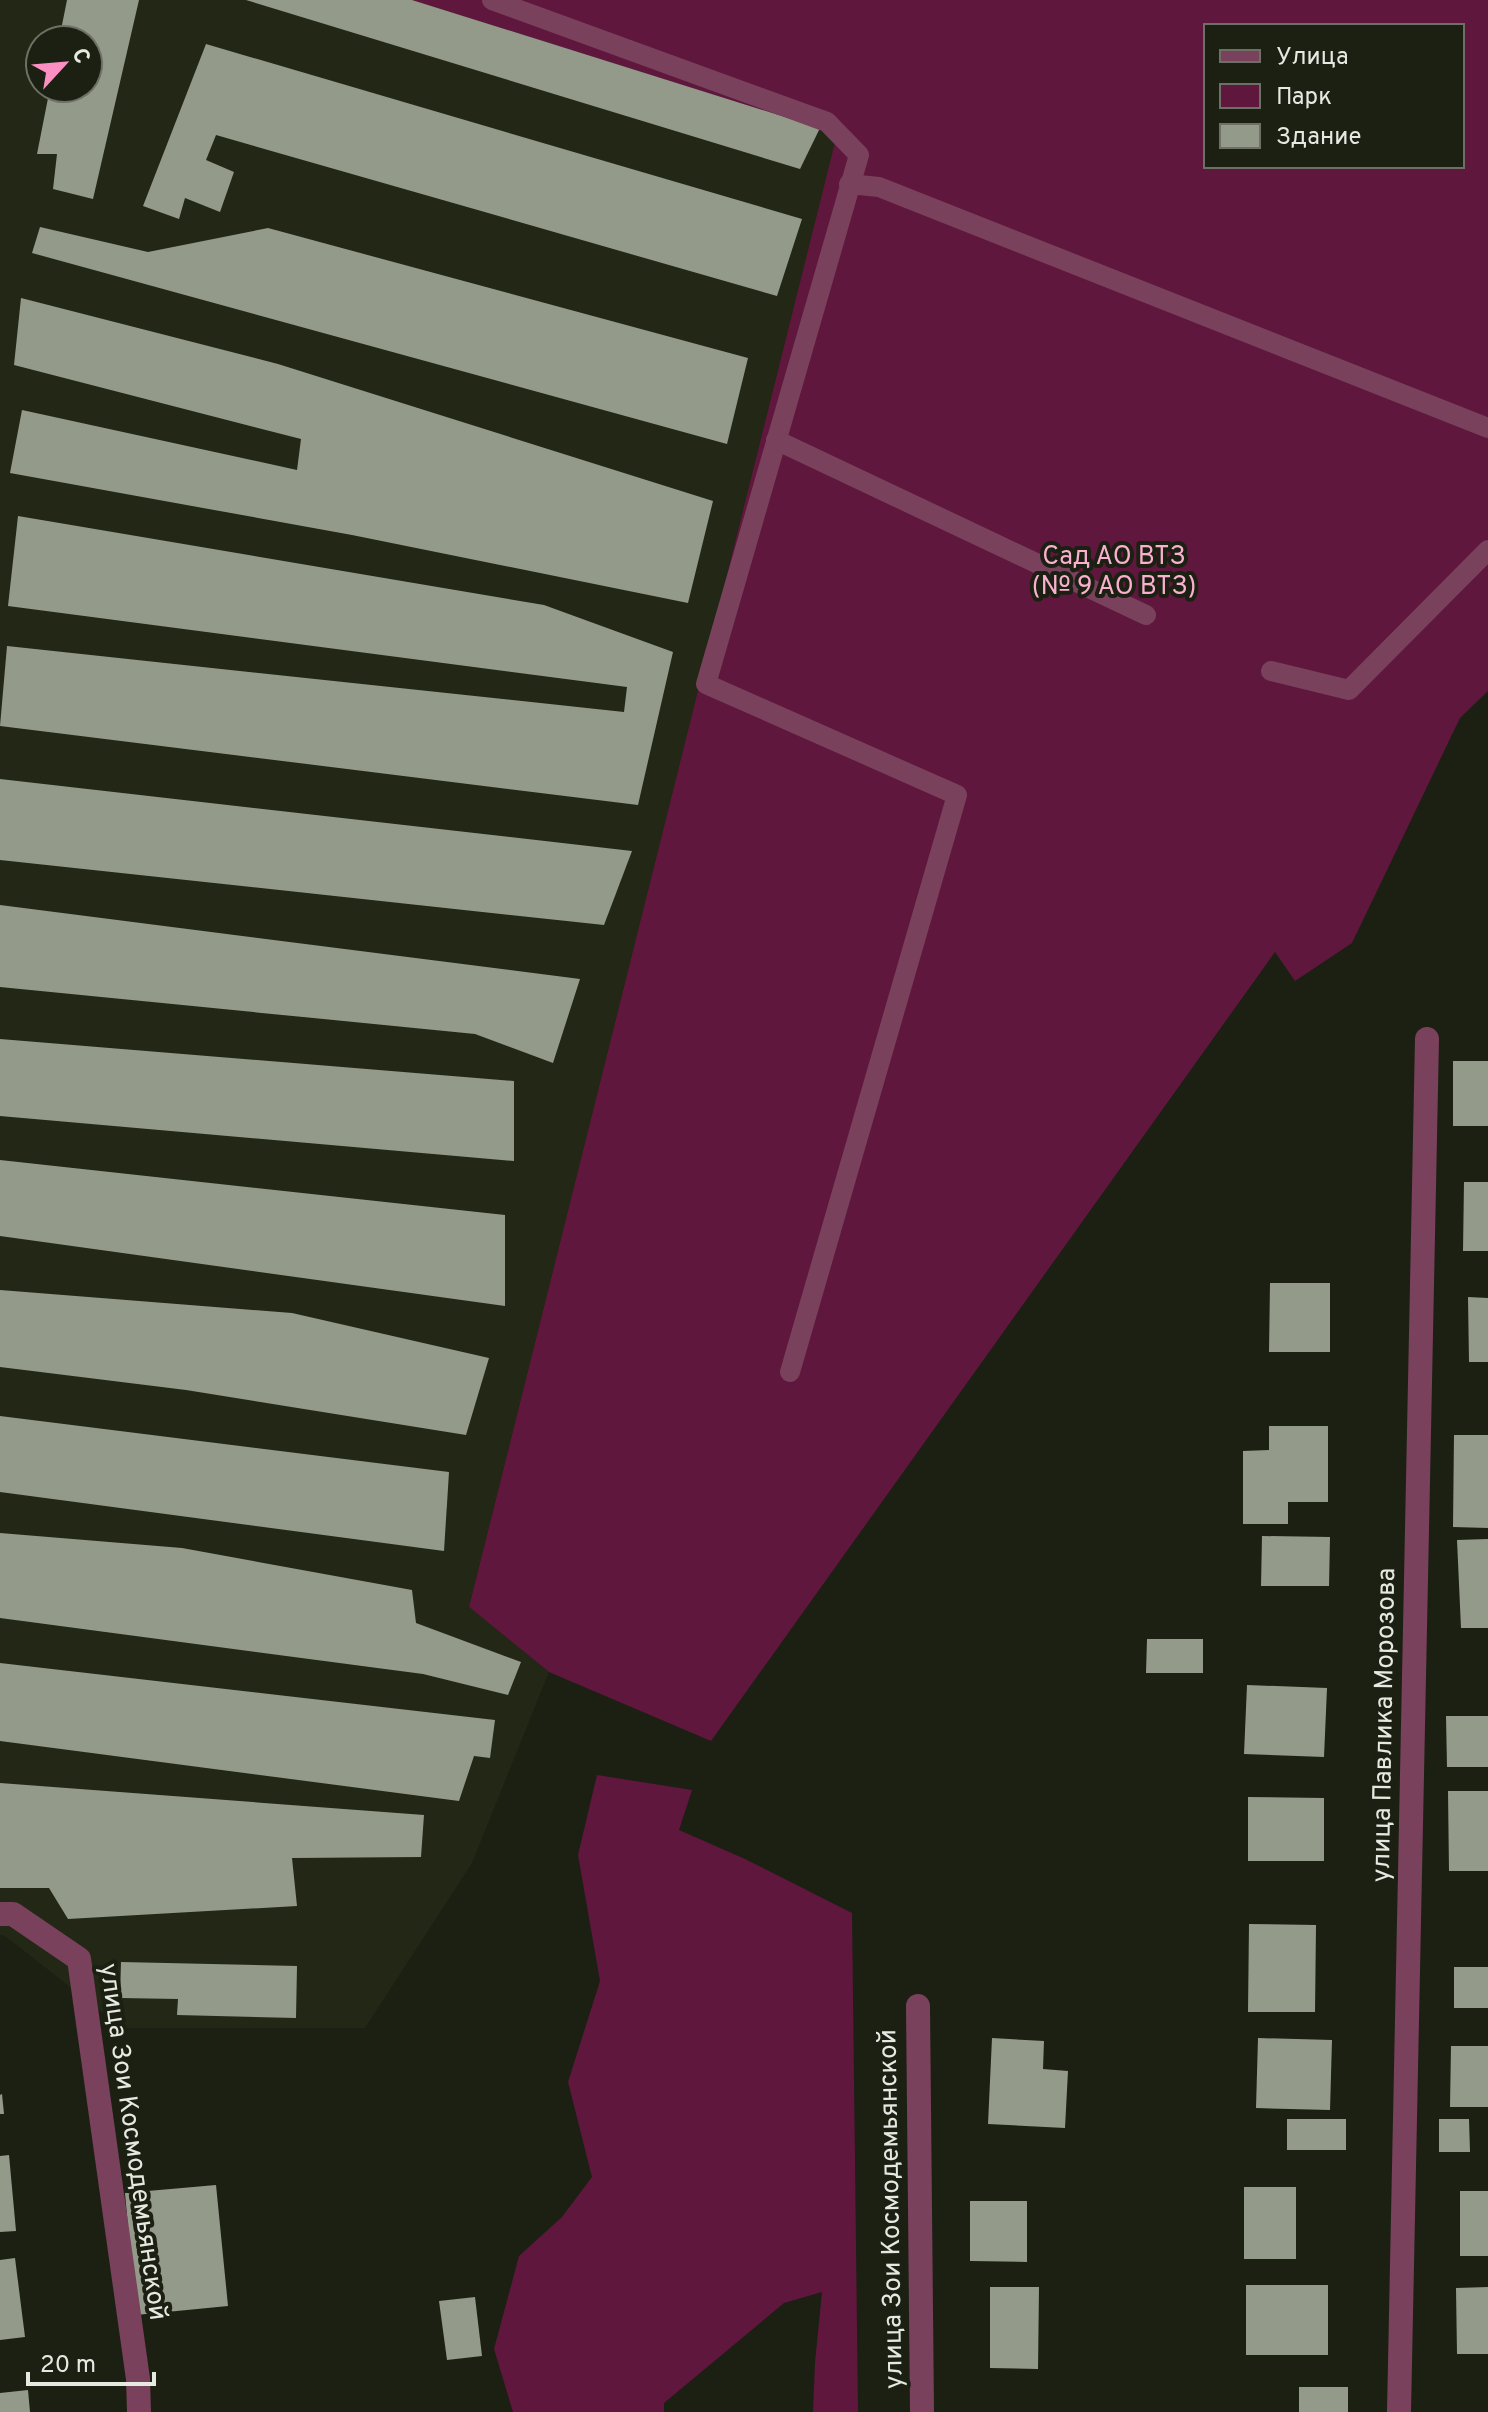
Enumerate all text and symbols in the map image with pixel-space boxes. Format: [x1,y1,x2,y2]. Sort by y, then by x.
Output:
north arrow [24,24,104,104]
legend [1204,24,1464,168]
text: Улица [1276,43,1349,73]
text: С [65,44,95,69]
text: Парк [1276,83,1332,113]
text: Здание [1276,123,1362,153]
park label: Сад АО ВТЗ (№ 9 АО ВТЗ) [1032,541,1196,604]
street label: улица Павлика Морозова [1366,1567,1404,1883]
street label: улица Зои Космодемьянской [91,1961,173,2323]
street label: улица Зои Космодемьянской [872,2029,912,2389]
scale bar [28,2336,154,2386]
text: 20 m [40,2351,96,2381]

